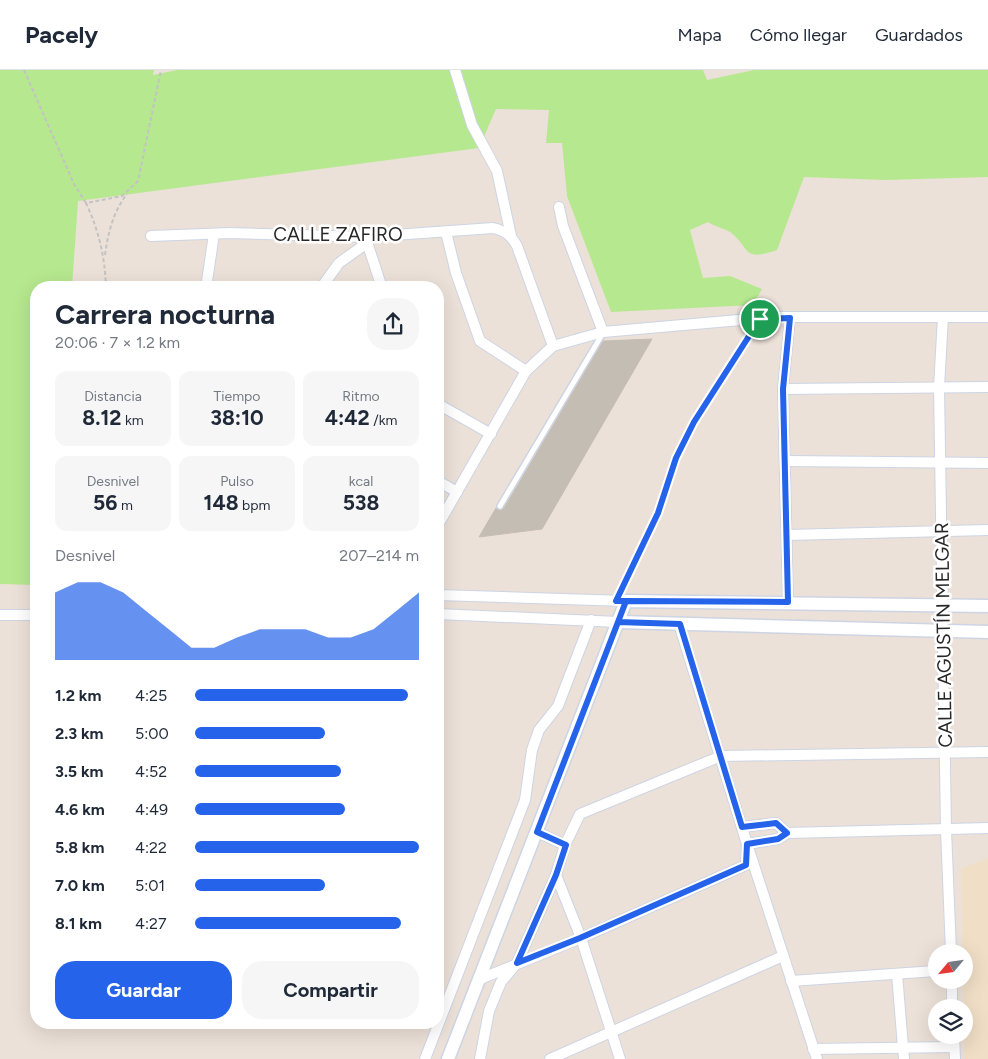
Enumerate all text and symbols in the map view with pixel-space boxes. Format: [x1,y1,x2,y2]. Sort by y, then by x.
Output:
text: Pacely [25,20,98,49]
text: Mapa [677,24,722,46]
text: Cómo llegar [750,24,847,46]
text: Guardados [875,24,963,46]
street label: CALLE ZAFIRO [273,223,403,246]
text: Carrera nocturna [55,297,275,331]
button: share [367,298,419,350]
pin [739,298,781,340]
icon: arrive [746,305,774,333]
text: 20:06 · 7 × 1.2 km [55,333,180,352]
text: Distancia [84,388,142,405]
text: Tiempo [214,388,260,405]
text: Ritmo [342,388,380,405]
text: 8.12 [82,405,121,430]
text: 38:10 [210,405,264,430]
text: 4:42 [325,405,370,430]
text: km [121,412,144,429]
text: /km [370,412,397,429]
text: Desnivel [87,473,139,490]
text: Pulso [220,473,254,490]
text: kcal [349,473,373,490]
text: 56 [93,490,118,515]
text: 148 [204,490,239,515]
text: 538 [343,490,379,515]
text: m [118,497,133,514]
text: bpm [239,497,270,514]
street label: CALLE AGUSTÍN MELGAR [930,522,957,748]
text: Desnivel [55,546,115,565]
text: 207–214 m [339,546,419,565]
text: 1.2 km [55,686,101,705]
text: 4:25 [135,686,167,705]
text: 2.3 km [55,724,104,743]
text: 5:00 [135,724,169,743]
text: 3.5 km [55,762,104,781]
text: 4:52 [135,762,167,781]
text: 4.6 km [55,800,105,819]
text: 4:49 [135,800,168,819]
text: 5.8 km [55,838,104,857]
text: 4:22 [135,838,167,857]
text: 7.0 km [55,876,105,895]
text: 5:01 [135,876,165,895]
text: 8.1 km [55,914,102,933]
text: 4:27 [135,914,167,933]
north arrow [928,944,972,989]
map controls [928,944,973,1044]
button: Guardar [55,961,232,1019]
button: Compartir [242,961,419,1019]
button: layers [928,999,973,1044]

